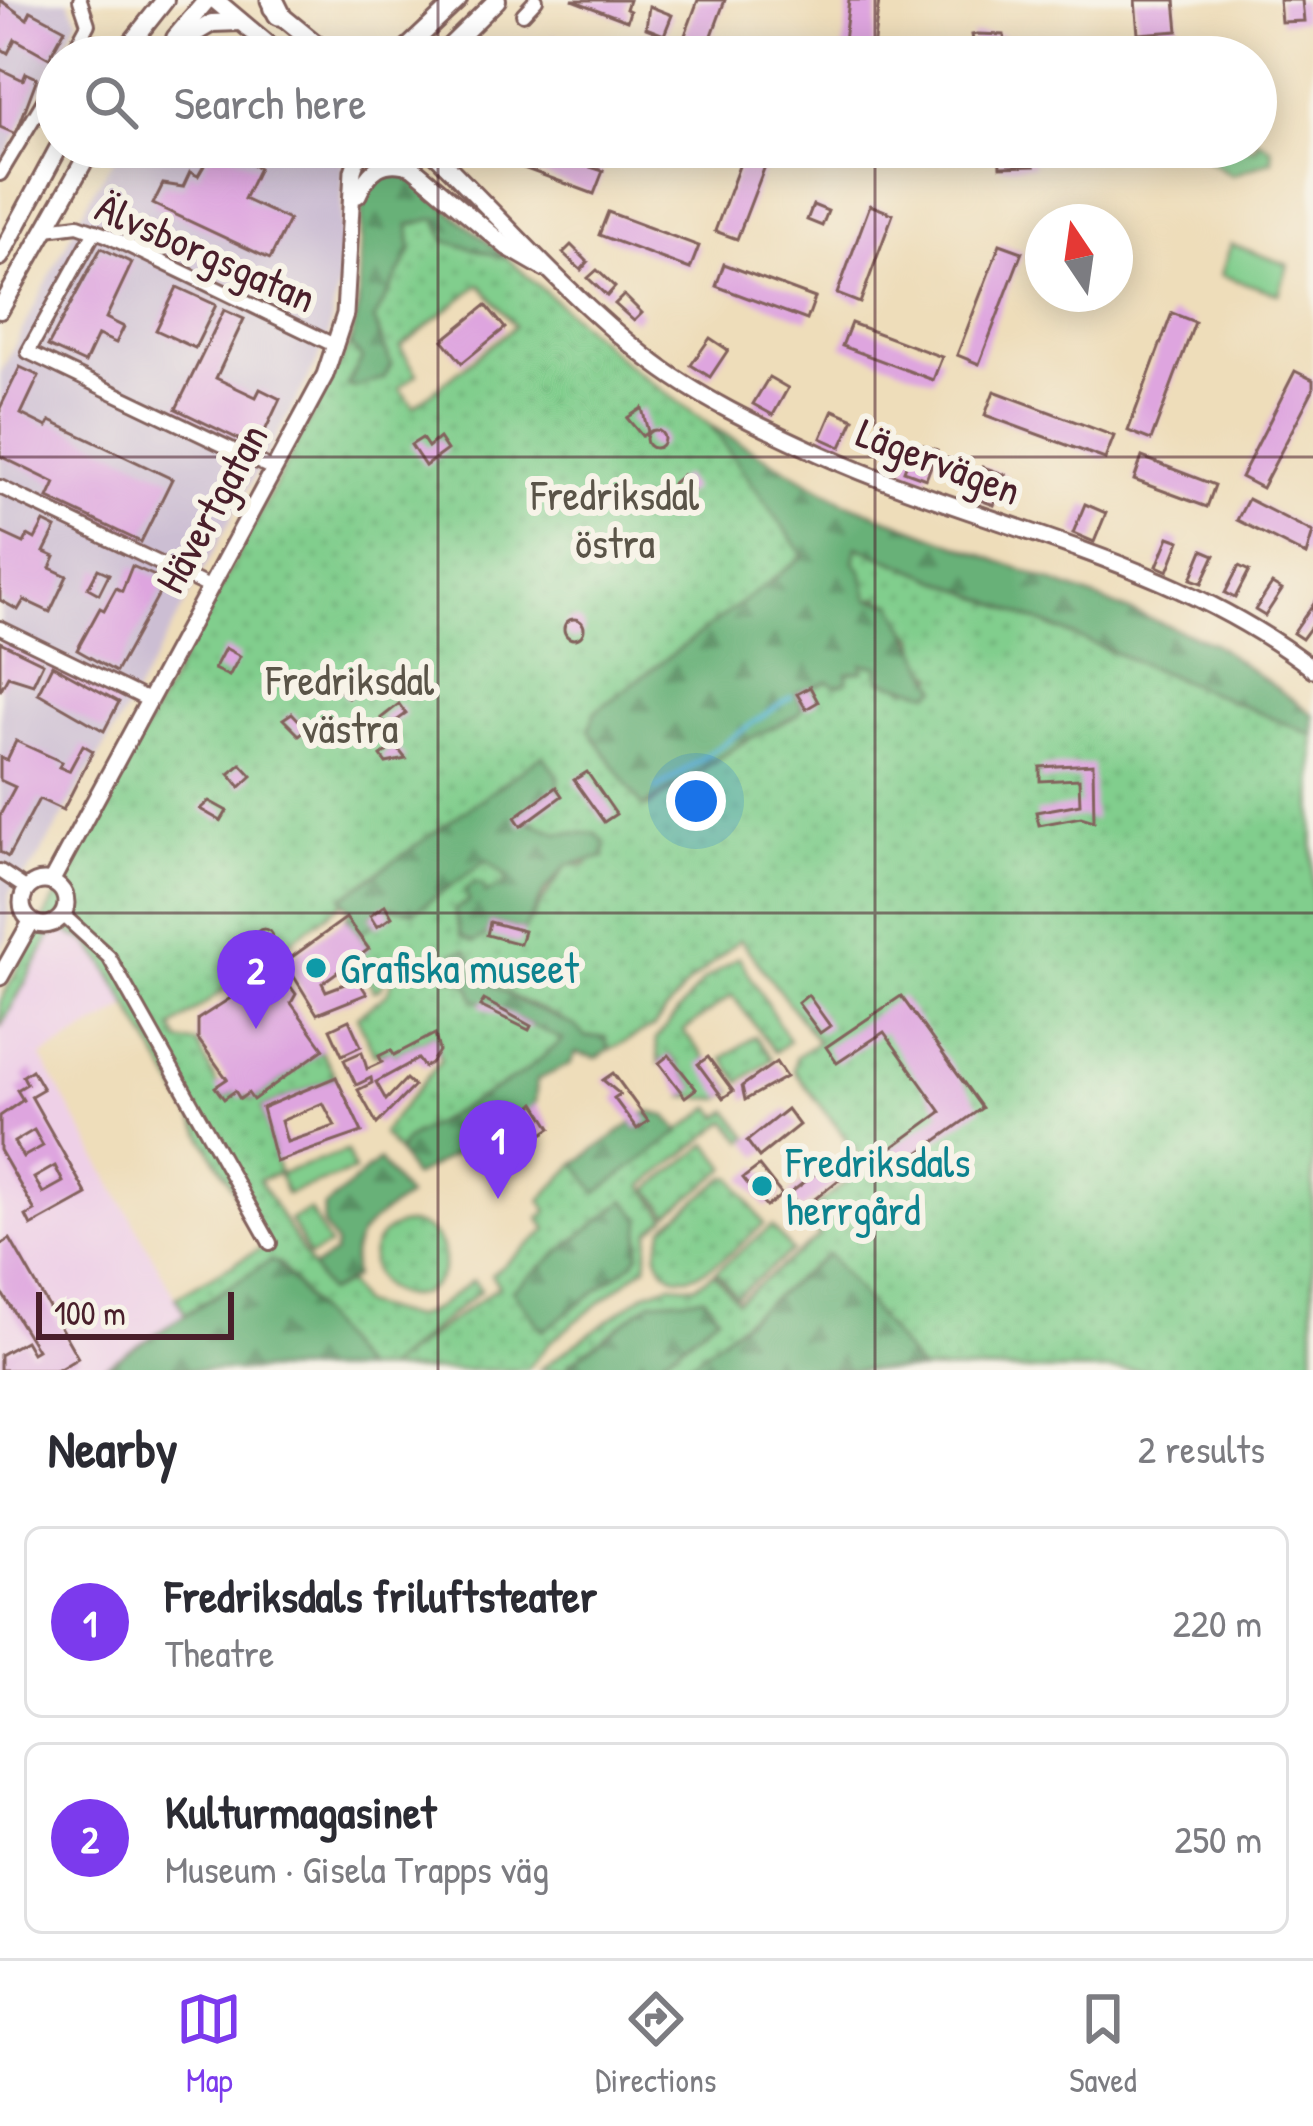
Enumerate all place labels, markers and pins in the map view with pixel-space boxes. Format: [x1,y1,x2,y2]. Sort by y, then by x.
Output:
pin: 2 [217,930,295,1029]
place label: Grafiska museet [340,939,579,996]
marker: Grafiska museet [303,955,329,981]
pin: 1 [459,1100,537,1199]
place label: Fredriksdals herrgård [785,1133,970,1238]
marker: Fredriksdals herrgård [749,1173,775,1199]

